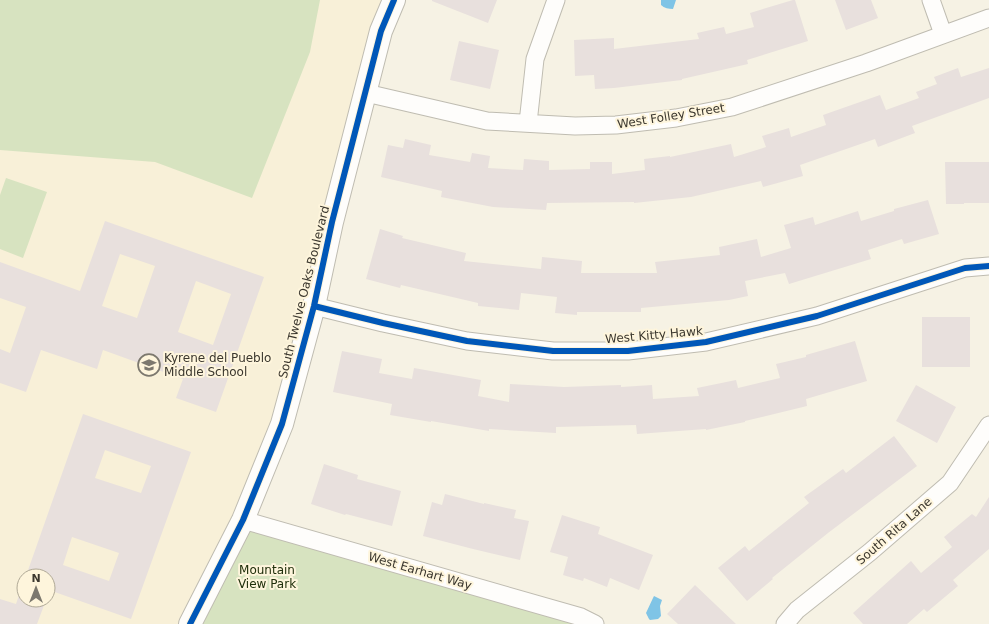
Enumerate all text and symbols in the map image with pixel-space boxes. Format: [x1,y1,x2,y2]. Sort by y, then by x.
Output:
street label: West Folley Street [616,101,726,131]
street label: South Twelve Oaks Boulevard [276,204,332,380]
street label: West Kitty Hawk [605,324,703,346]
place label: Kyrene del Pueblo Middle School [164,351,271,379]
school or university icon: Kyrene del Pueblo Middle School [136,352,162,378]
street label: South Rita Lane [853,494,935,568]
street label: West Earhart Way [367,550,473,592]
park label: Mountain View Park [238,563,296,591]
north arrow [16,568,56,608]
text: N [31,572,41,585]

